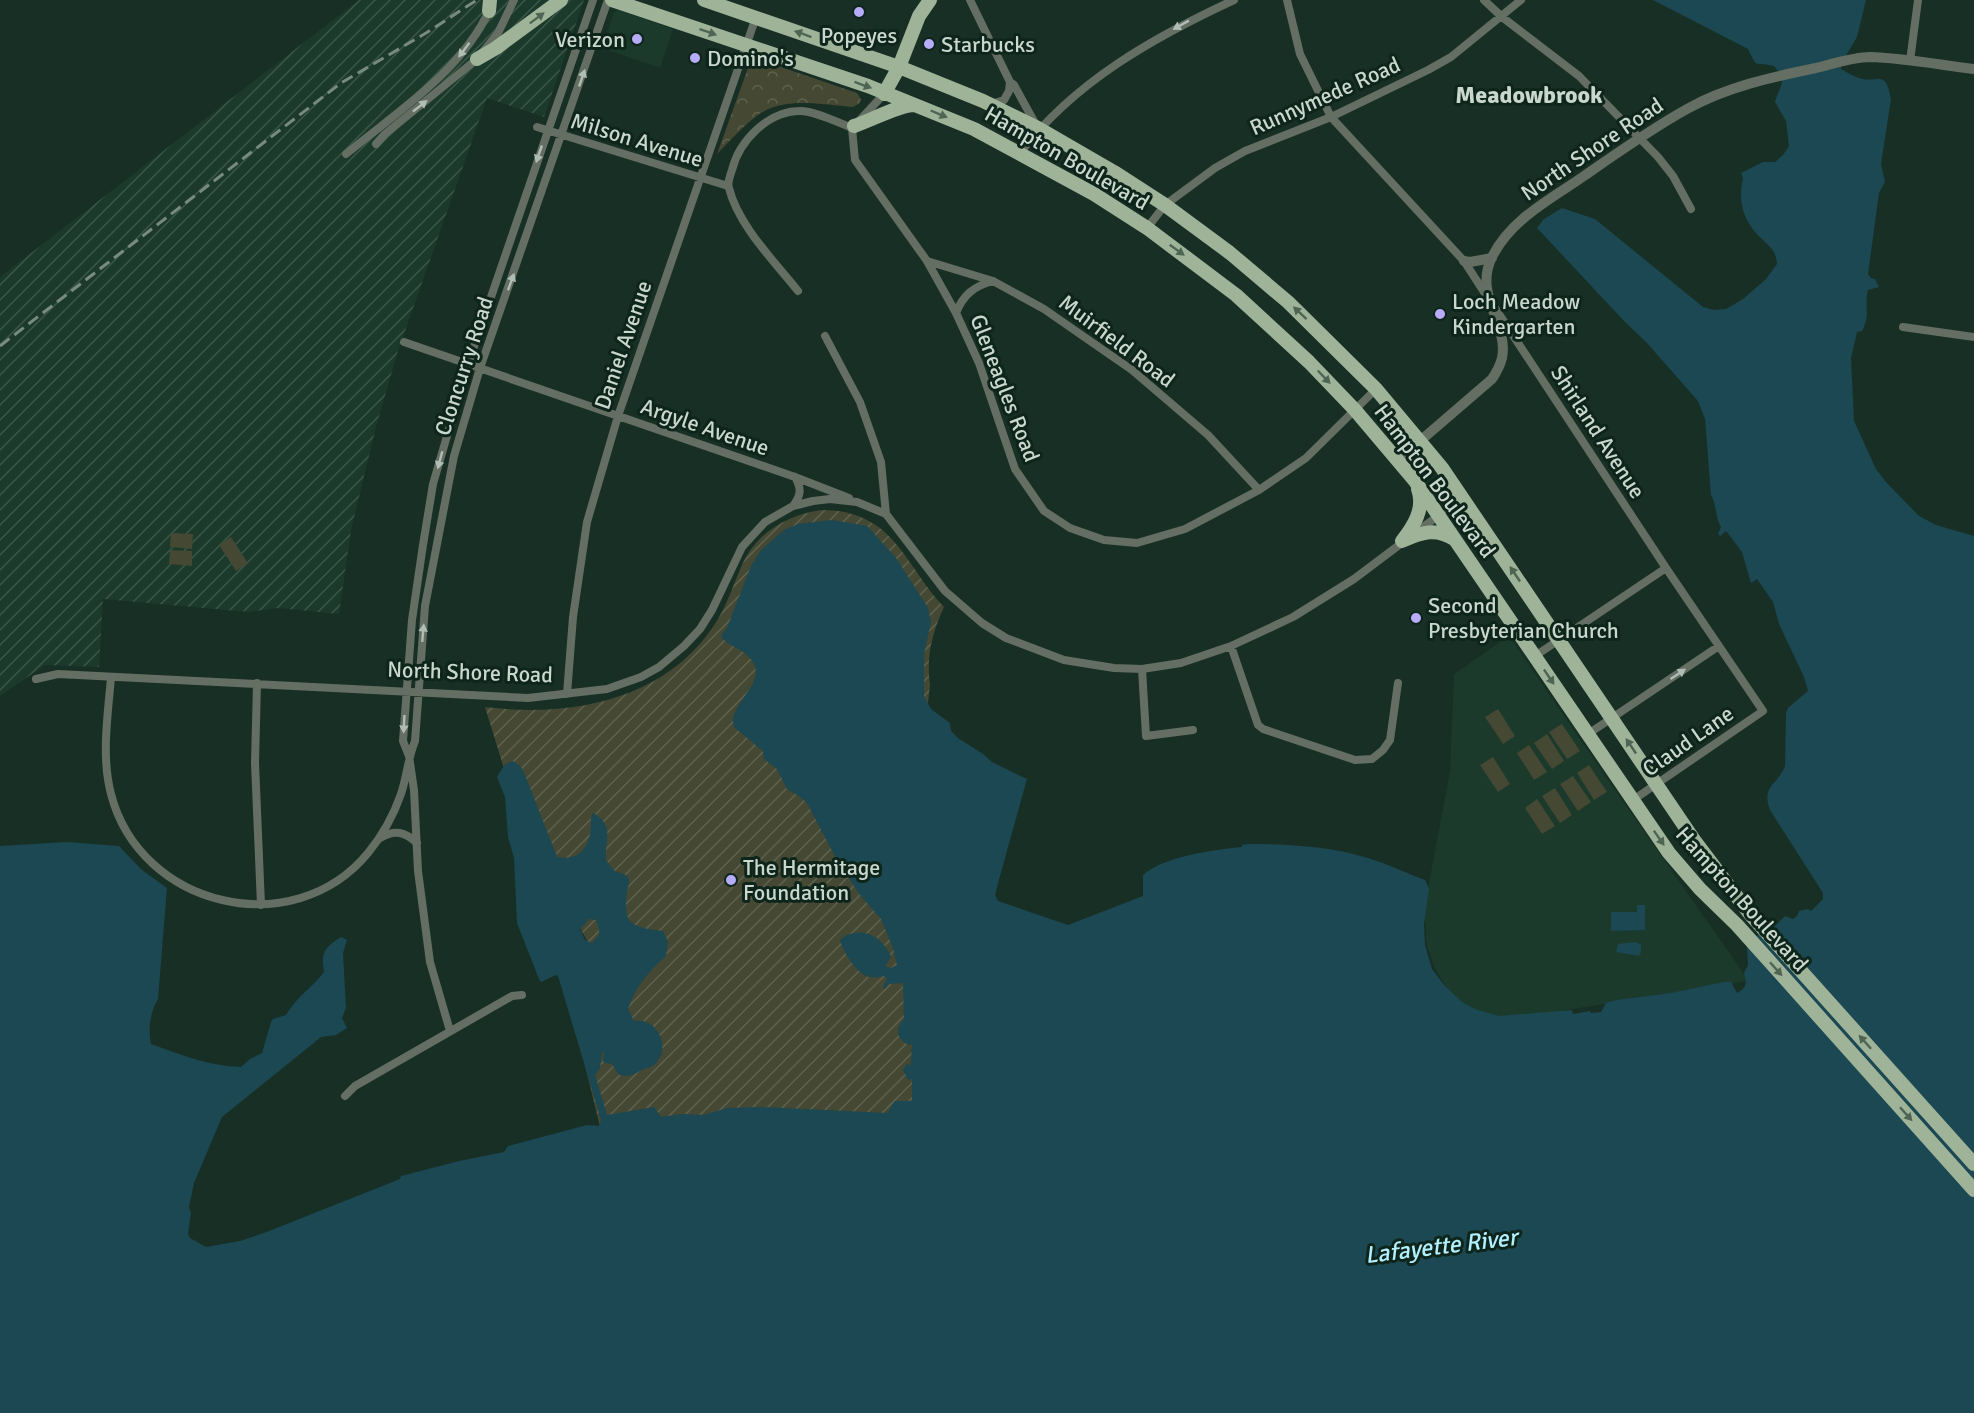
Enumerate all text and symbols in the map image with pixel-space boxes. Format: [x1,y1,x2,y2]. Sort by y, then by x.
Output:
marker: Popeyes [852,5,866,19]
one-way arrow [529,13,544,25]
one-way arrow [1172,20,1189,30]
place label: Popeyes [821,22,897,49]
place label: Verizon [555,26,625,53]
one-way arrow [699,28,717,38]
one-way arrow [794,29,812,39]
place label: Starbucks [941,31,1035,58]
marker: Verizon [630,32,644,46]
marker: Starbucks [922,37,936,51]
one-way arrow [458,42,470,58]
place label: Domino's [707,45,794,72]
marker: Domino's [688,51,702,65]
street label: Runnymede Road [1246,51,1404,141]
one-way arrow [577,69,587,87]
one-way arrow [854,80,872,90]
district label: Meadowbrook [1455,80,1603,110]
street label: North Shore Road [1516,91,1668,207]
one-way arrow [412,99,428,112]
street label: Hampton Boulevard [980,100,1154,216]
street label: Milson Avenue [568,107,706,173]
one-way arrow [930,110,948,119]
one-way arrow [534,146,544,164]
one-way arrow [1169,243,1184,255]
one-way arrow [507,273,516,291]
street label: Daniel Avenue [588,277,658,413]
place label: Loch Meadow Kindergarten [1452,288,1580,340]
street label: Muirfield Road [1054,289,1180,393]
street label: Cloncurry Road [429,293,499,439]
one-way arrow [1293,307,1308,320]
marker: Loch Meadow Kindergarten [1433,307,1447,321]
street label: Gleneagles Road [964,310,1046,466]
street label: Shirland Avenue [1545,360,1651,504]
one-way arrow [1316,370,1330,384]
street label: Argyle Avenue [637,392,773,462]
street label: Hampton Boulevard [1368,399,1502,563]
one-way arrow [434,450,444,469]
one-way arrow [1510,566,1521,582]
place label: Second Presbyterian Church [1428,592,1619,644]
marker: Second Presbyterian Church [1409,611,1423,625]
one-way arrow [418,624,428,643]
street label: North Shore Road [387,656,553,688]
one-way arrow [1670,668,1686,680]
one-way arrow [1543,669,1555,685]
street label: Claud Lane [1637,700,1739,782]
one-way arrow [400,714,409,733]
one-way arrow [1626,738,1637,754]
street label: Hampton Boulevard [1670,821,1814,977]
one-way arrow [1653,830,1665,846]
place label: The Hermitage Foundation [743,854,880,906]
marker: The Hermitage Foundation [724,873,738,887]
one-way arrow [1769,961,1782,976]
one-way arrow [1859,1035,1872,1050]
one-way arrow [1899,1106,1912,1121]
water label: Lafayette River [1363,1221,1522,1270]

